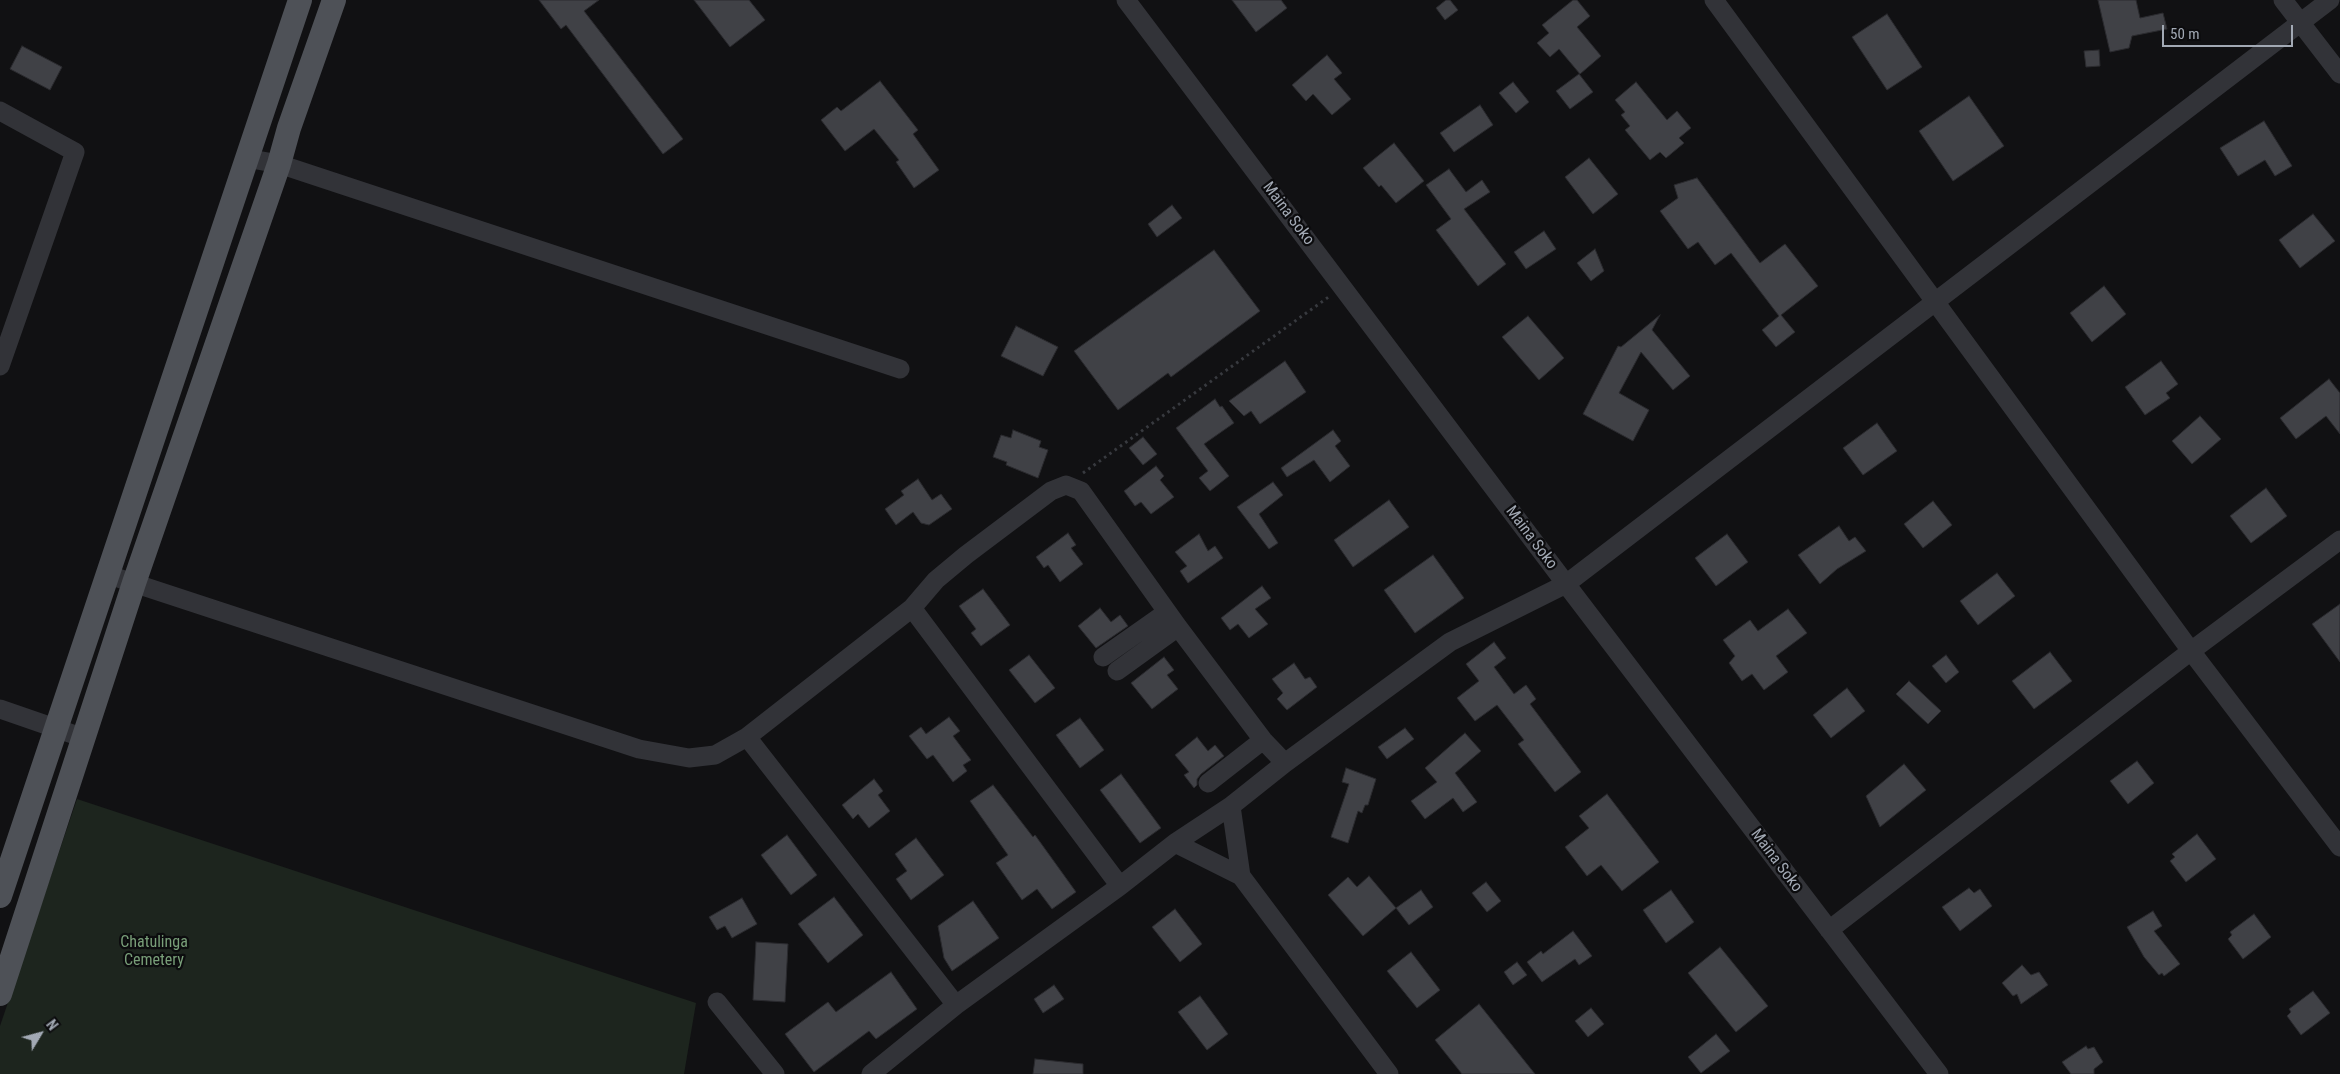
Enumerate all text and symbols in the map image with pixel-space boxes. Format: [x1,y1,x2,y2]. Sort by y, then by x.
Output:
scale bar [2165,15,2296,47]
text: 50 m [2170,25,2200,43]
street label: Maina Soko [1258,179,1318,249]
street label: Maina Soko [1501,503,1561,573]
street label: Maina Soko [1746,826,1806,896]
park label: Chatulinga Cemetery [120,933,188,971]
north arrow [15,1009,65,1059]
text: N [43,1017,61,1033]

